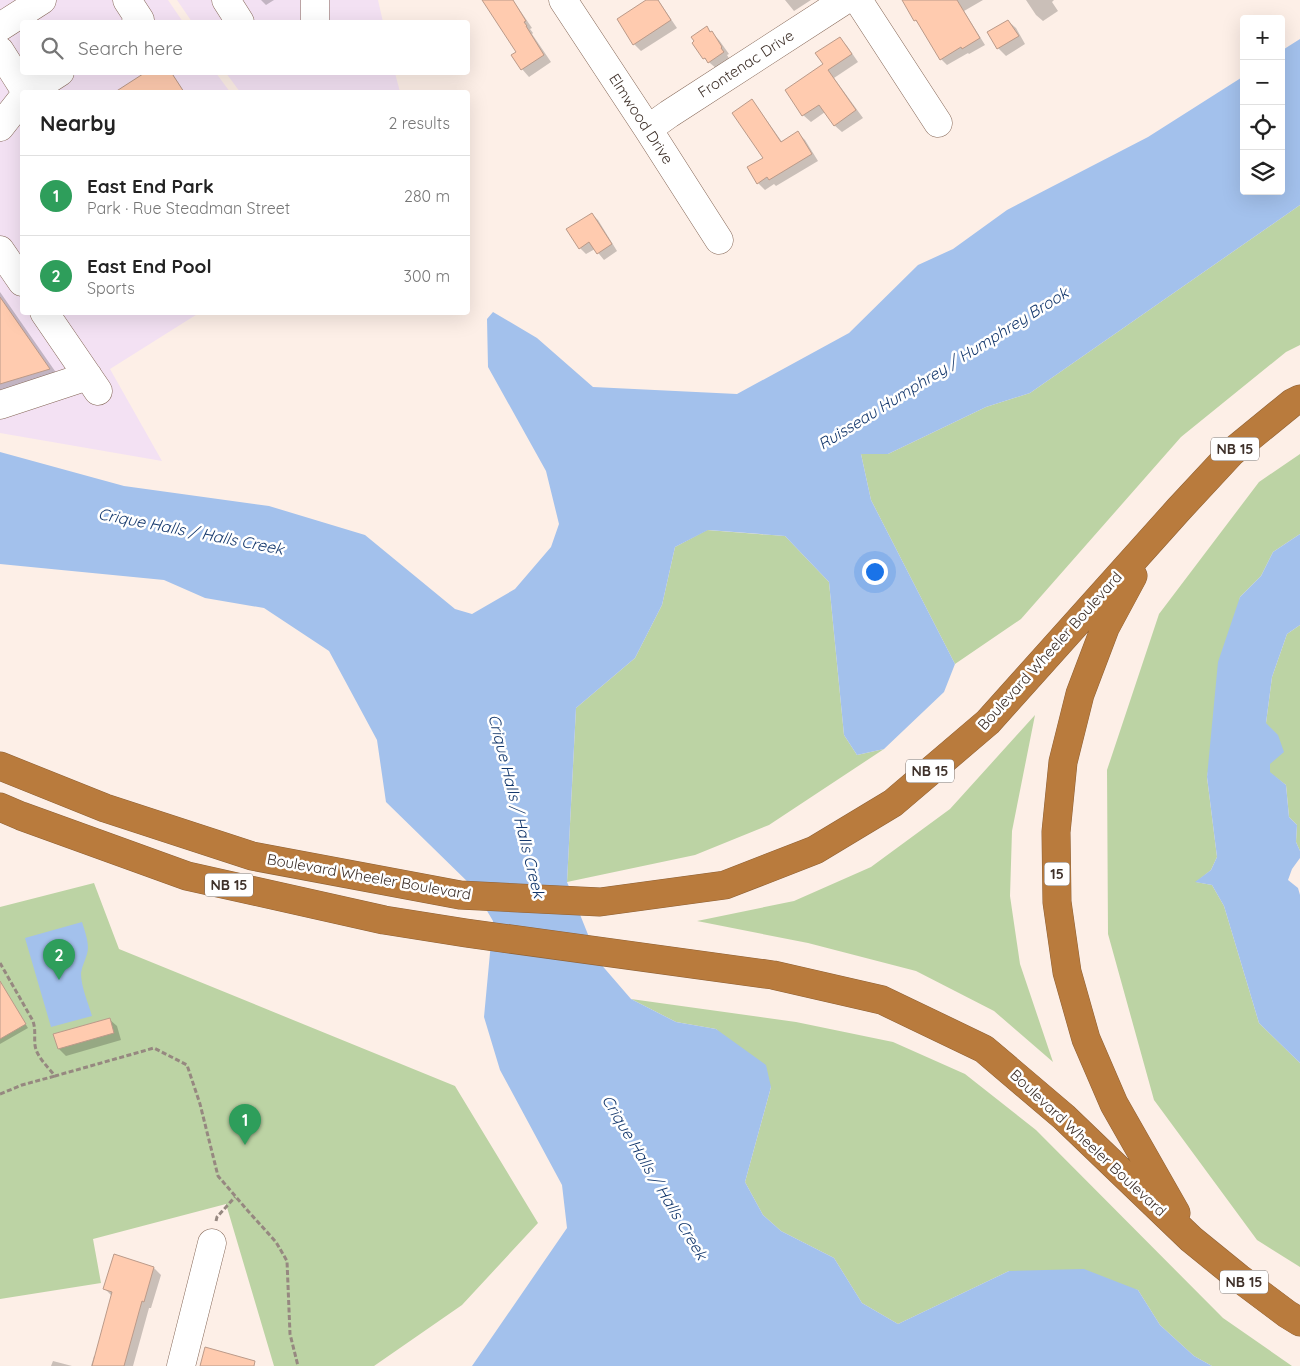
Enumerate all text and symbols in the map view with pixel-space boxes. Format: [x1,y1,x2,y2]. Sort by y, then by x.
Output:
map controls [1240,15,1285,195]
button: + [1240,15,1285,60]
search box [20,20,470,75]
street label: Frontenac Drive [694,25,797,102]
icon: search [38,34,66,62]
text: Search here [78,36,183,60]
button: − [1240,60,1285,105]
street label: Elmwood Drive [605,70,678,168]
button: locate [1240,105,1285,150]
text: Nearby [40,110,116,136]
text: 2 results [388,113,450,133]
button: layers [1240,150,1285,195]
text: East End Park [87,174,214,198]
text: 1 [53,186,59,206]
text: 280 m [404,186,450,206]
text: Park · Rue Steadman Street [87,198,290,218]
text: East End Pool [87,254,212,278]
text: 2 [51,266,61,286]
text: 300 m [404,266,450,286]
text: Sports [87,278,135,298]
water label: Ruisseau Humphrey / Humphrey Brook [814,282,1073,454]
road number: NB 15 [1211,438,1259,460]
water label: Crique Halls / Halls Creek [96,503,287,559]
your location [862,559,888,585]
street label: Boulevard Wheeler Boulevard [973,567,1126,734]
water label: Crique Halls / Halls Creek [484,712,550,901]
road number: NB 15 [906,759,954,782]
street label: Boulevard Wheeler Boulevard [266,849,473,904]
road number: 15 [1044,862,1070,886]
road number: NB 15 [205,874,253,896]
pin: 2 [43,939,75,980]
street label: Boulevard Wheeler Boulevard [1006,1065,1170,1220]
water label: Crique Halls / Halls Creek [598,1091,713,1264]
pin: 1 [229,1104,261,1145]
road number: NB 15 [1220,1270,1268,1294]

